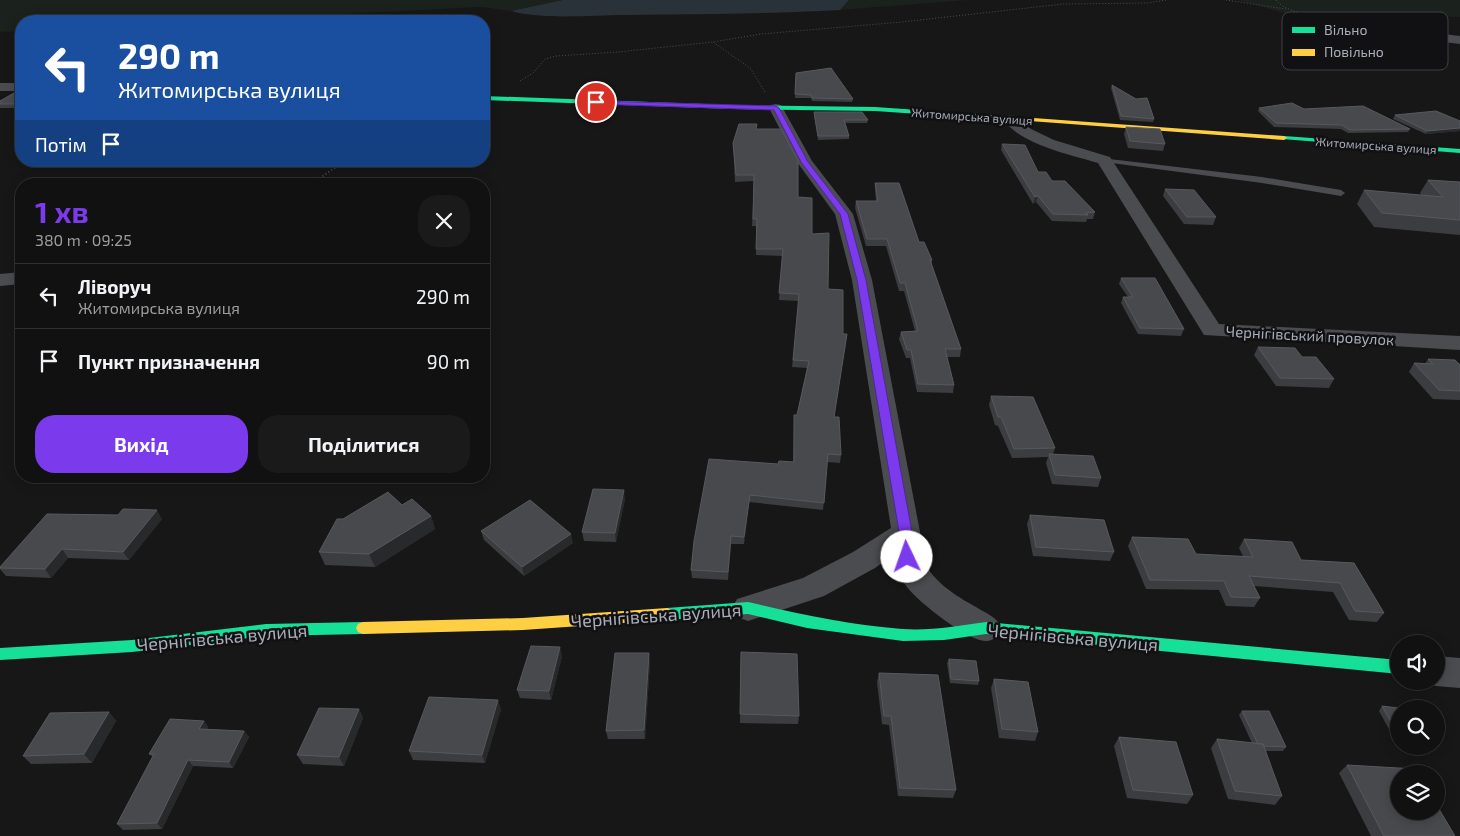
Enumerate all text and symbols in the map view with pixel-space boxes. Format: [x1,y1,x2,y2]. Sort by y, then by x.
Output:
legend [1282,12,1448,70]
text: Вільно [1324,21,1367,38]
text: 290 m [118,34,219,76]
icon: left [35,35,100,100]
text: Повільно [1324,43,1384,60]
text: Житомирська вулиця [118,76,341,102]
pin [575,81,617,123]
icon: arrive [582,88,610,116]
street label: Житомирська вулиця [911,105,1033,128]
icon: arrive [97,130,125,158]
text: Потім [35,133,87,156]
street label: Житомирська вулиця [1315,134,1437,157]
text: 1 хв [35,193,89,229]
button: close [418,195,470,247]
text: 380 m · 09:25 [35,230,132,249]
text: Ліворуч [78,275,151,298]
icon: left [35,282,63,310]
text: 290 m [416,285,470,308]
text: Житомирська вулиця [78,298,240,317]
street label: Чернігівський провулок [1225,322,1395,349]
icon: arrive [35,347,63,375]
text: Пункт призначення [78,350,260,373]
text: 90 m [427,350,470,373]
button: Вихід [35,415,248,473]
button: Поділитися [258,415,470,473]
position arrow [880,530,932,582]
street label: Чернігівська вулиця [570,598,742,632]
street label: Чернігівська вулиця [136,619,308,655]
street label: Чернігівська вулиця [987,619,1159,655]
map controls [1390,635,1445,820]
button: sound [1390,635,1445,690]
button: search [1390,700,1445,755]
button: layers [1390,765,1445,820]

